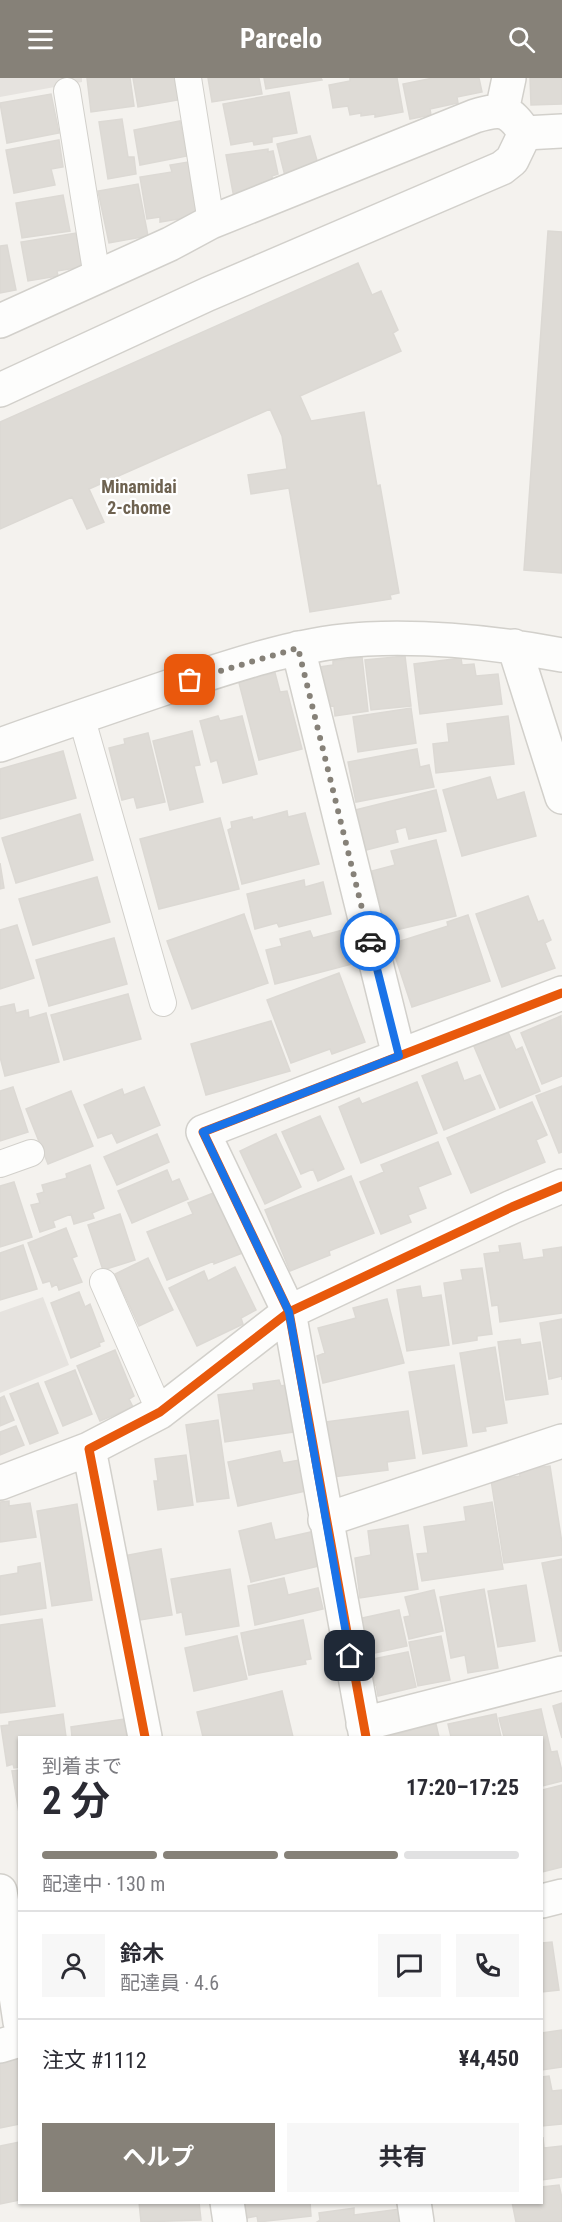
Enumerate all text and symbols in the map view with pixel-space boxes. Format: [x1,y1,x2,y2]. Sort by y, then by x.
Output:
icon: menu [24,23,57,56]
text: Parcelo [240,23,322,55]
icon: search [505,23,538,56]
district label: Minamidai 2-chome [101,476,177,518]
pin [164,654,215,705]
icon: bag [173,663,206,696]
courier [340,911,400,971]
icon: car [354,925,387,958]
pin [324,1630,375,1681]
icon: home [333,1639,366,1672]
text: 到着まで [42,1754,122,1778]
text: 17:20–17:25 [406,1775,519,1800]
text: 2 分 [42,1778,110,1824]
text: 配達中 · 130 m [42,1872,165,1896]
button: person [42,1934,105,1997]
button: chat [378,1934,441,1997]
button: phone [456,1934,519,1997]
text: 鈴木 [120,1941,164,1966]
text: 配達員 · 4.6 [120,1971,219,1995]
text: ¥4,450 [459,2046,519,2071]
text: 注文 #1112 [42,2048,147,2073]
button: ヘルプ [42,2123,275,2192]
button: 共有 [287,2123,519,2192]

